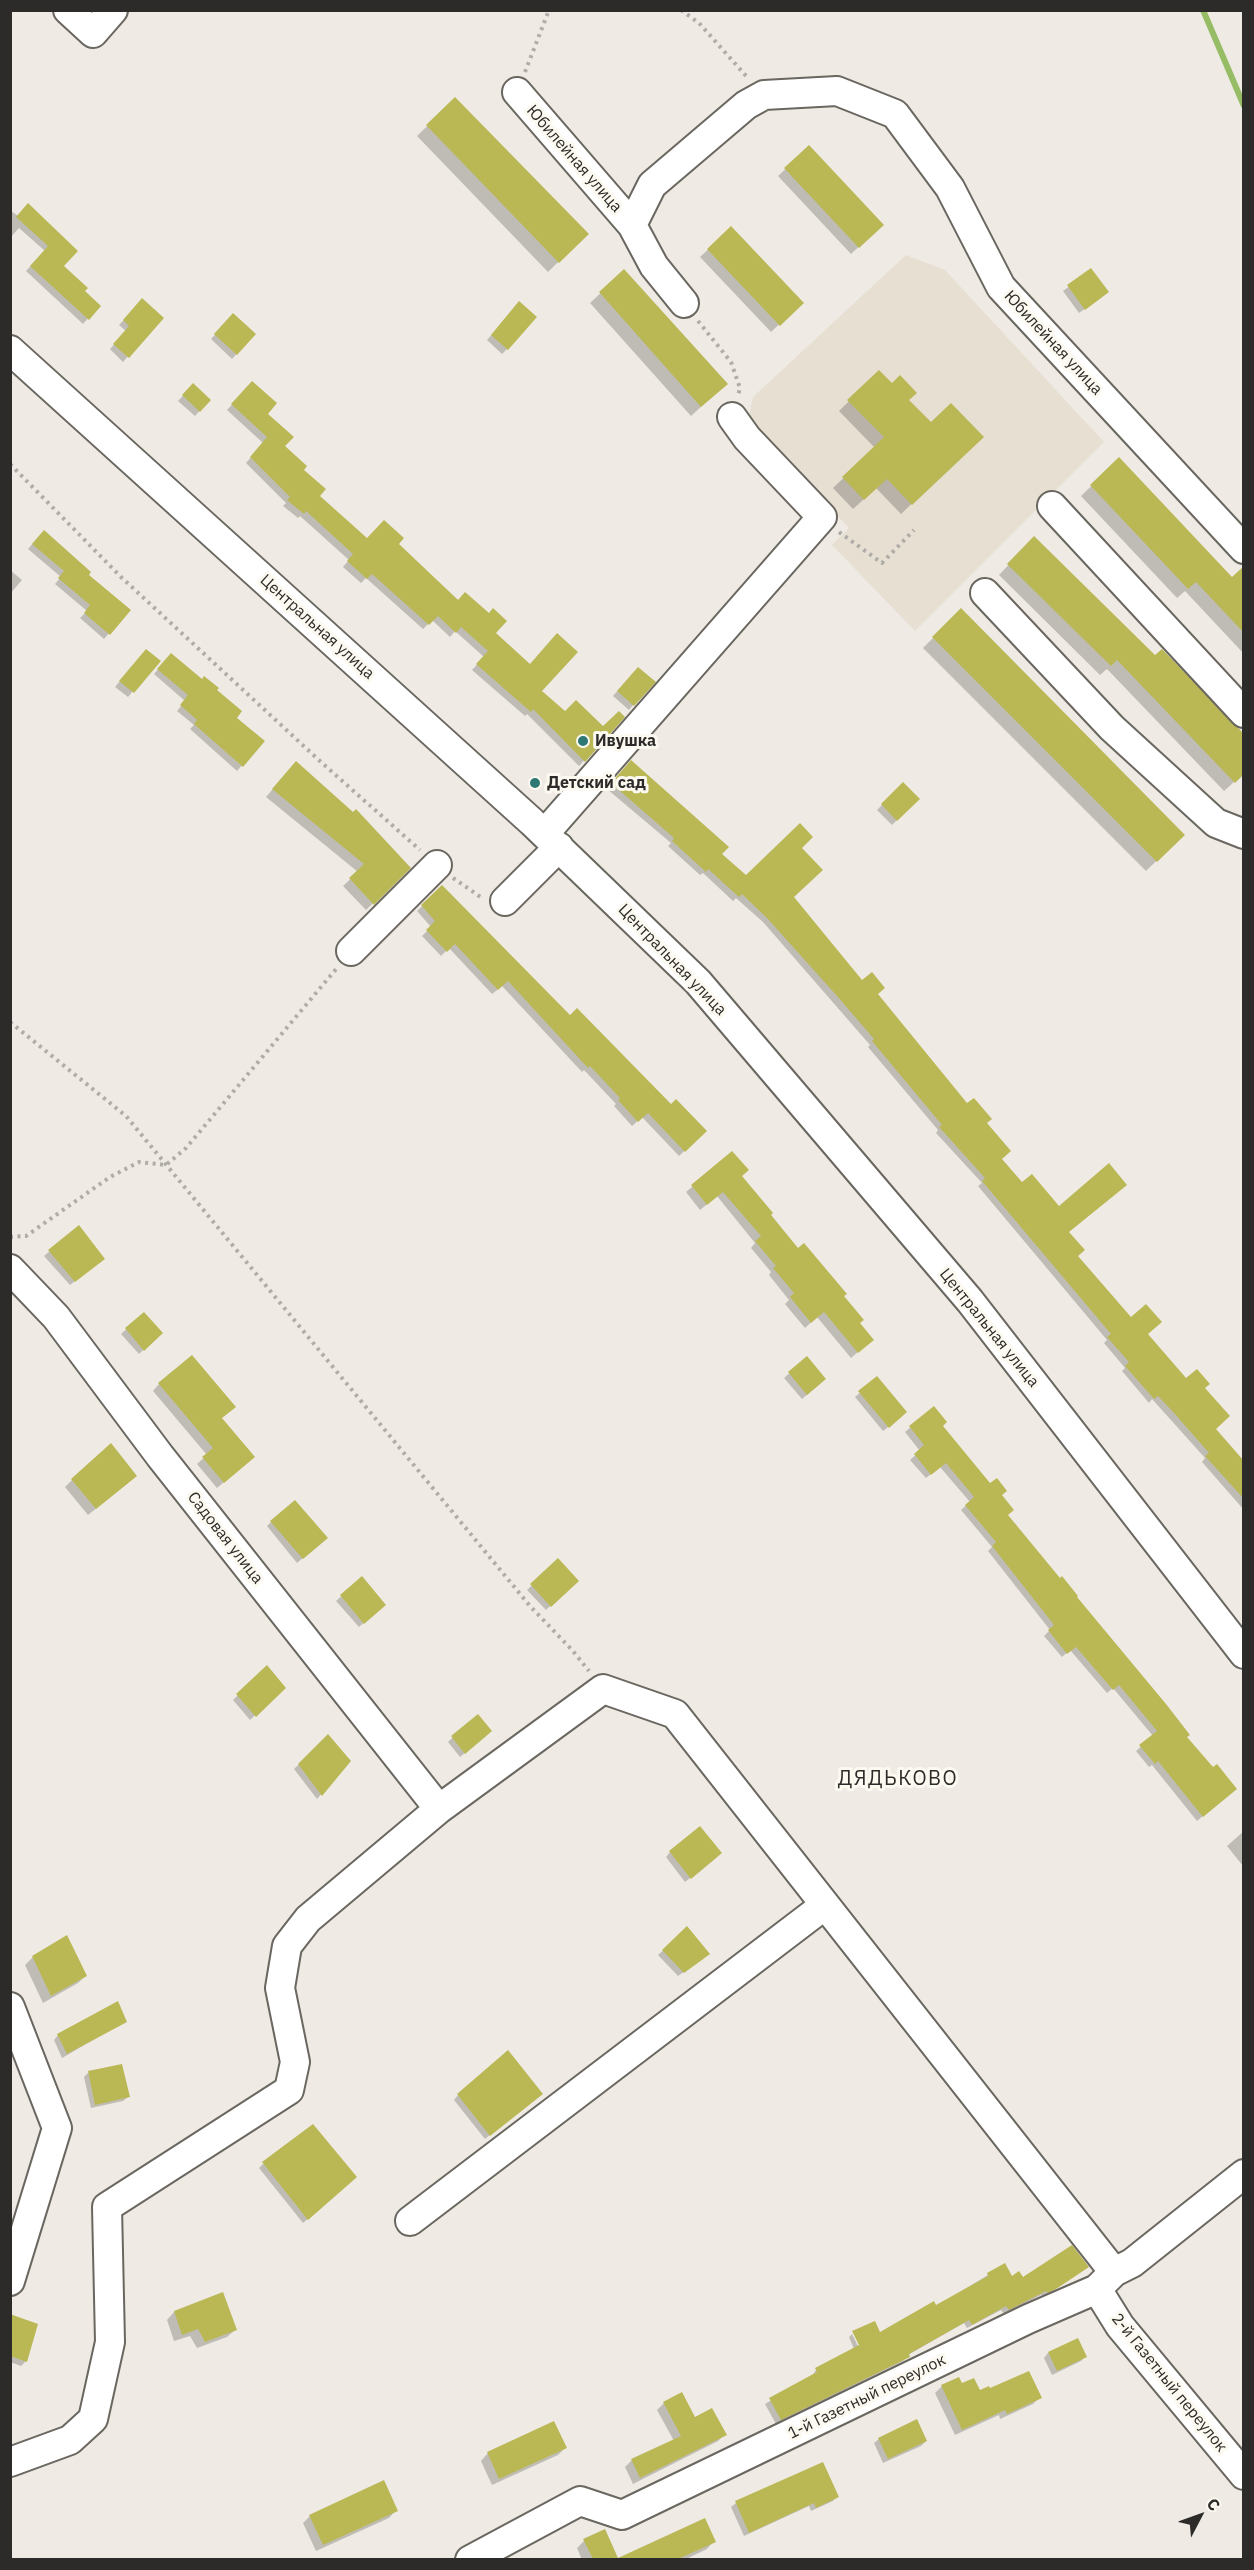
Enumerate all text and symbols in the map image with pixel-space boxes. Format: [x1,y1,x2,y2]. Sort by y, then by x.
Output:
street label: Юбилейная улица [522,102,626,216]
street label: Юбилейная улица [1000,287,1106,399]
street label: Центральная улица [256,571,378,683]
place label: Ивушка [595,731,656,751]
marker: Ивушка [576,734,590,748]
place label: Детский сад [547,773,646,793]
marker: Детский сад [528,776,542,790]
street label: Центральная улица [614,900,730,1020]
street label: Центральная улица [935,1265,1043,1391]
street label: Садовая улица [183,1488,267,1588]
district label: ДЯДЬКОВО [838,1767,958,1791]
street label: 2-й Газетный переулок [1107,2310,1231,2456]
street label: 1-й Газетный переулок [785,2350,949,2444]
north arrow [1170,2486,1230,2546]
text: С [1203,2494,1225,2515]

